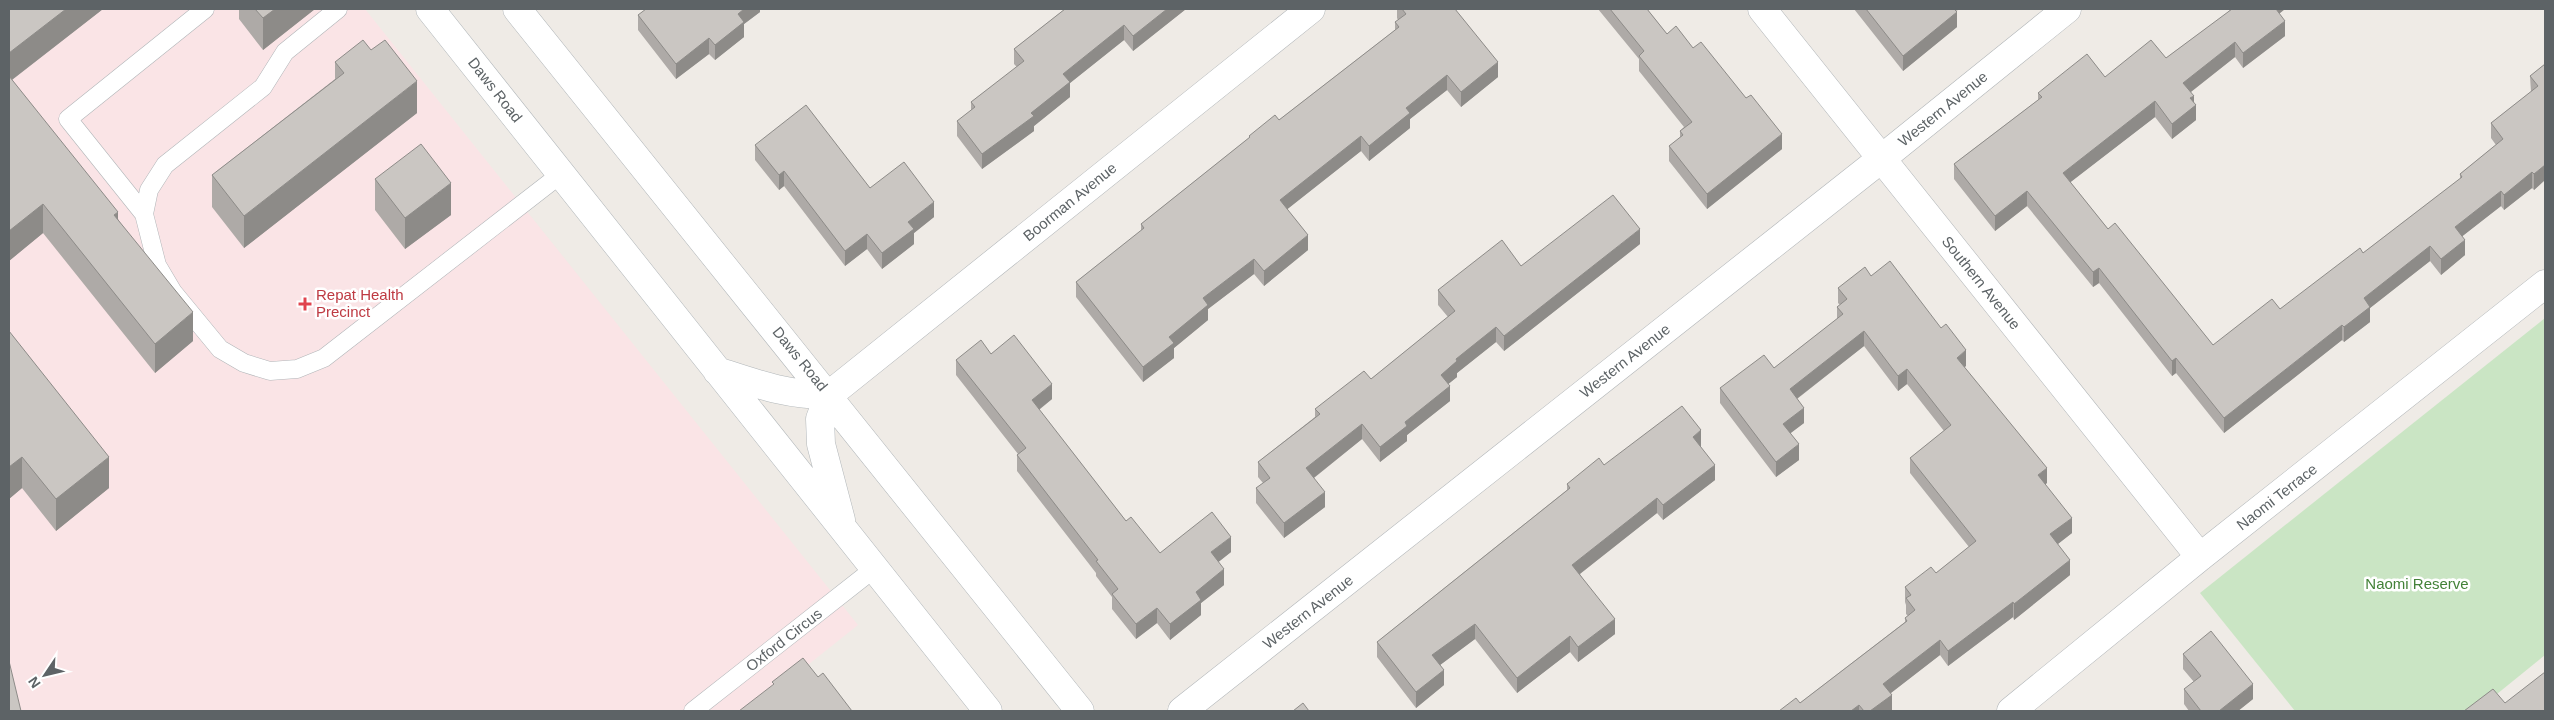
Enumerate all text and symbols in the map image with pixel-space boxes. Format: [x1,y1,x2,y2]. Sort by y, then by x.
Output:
street label: Daws Road [465,54,526,125]
street label: Western Avenue [1895,68,1991,150]
street label: Boorman Avenue [1020,159,1120,244]
street label: Southern Avenue [1939,233,2024,333]
place label: Repat Health Precinct [316,286,404,320]
marker: Repat Health Precinct [298,297,312,311]
street label: Western Avenue [1576,320,1673,401]
street label: Daws Road [769,323,831,394]
street label: Naomi Terrace [2233,460,2320,533]
street label: Western Avenue [1259,571,1356,652]
park label: Naomi Reserve [2365,575,2469,592]
street label: Oxford Circus [742,605,825,675]
north arrow [20,650,70,700]
text: N [25,674,44,691]

